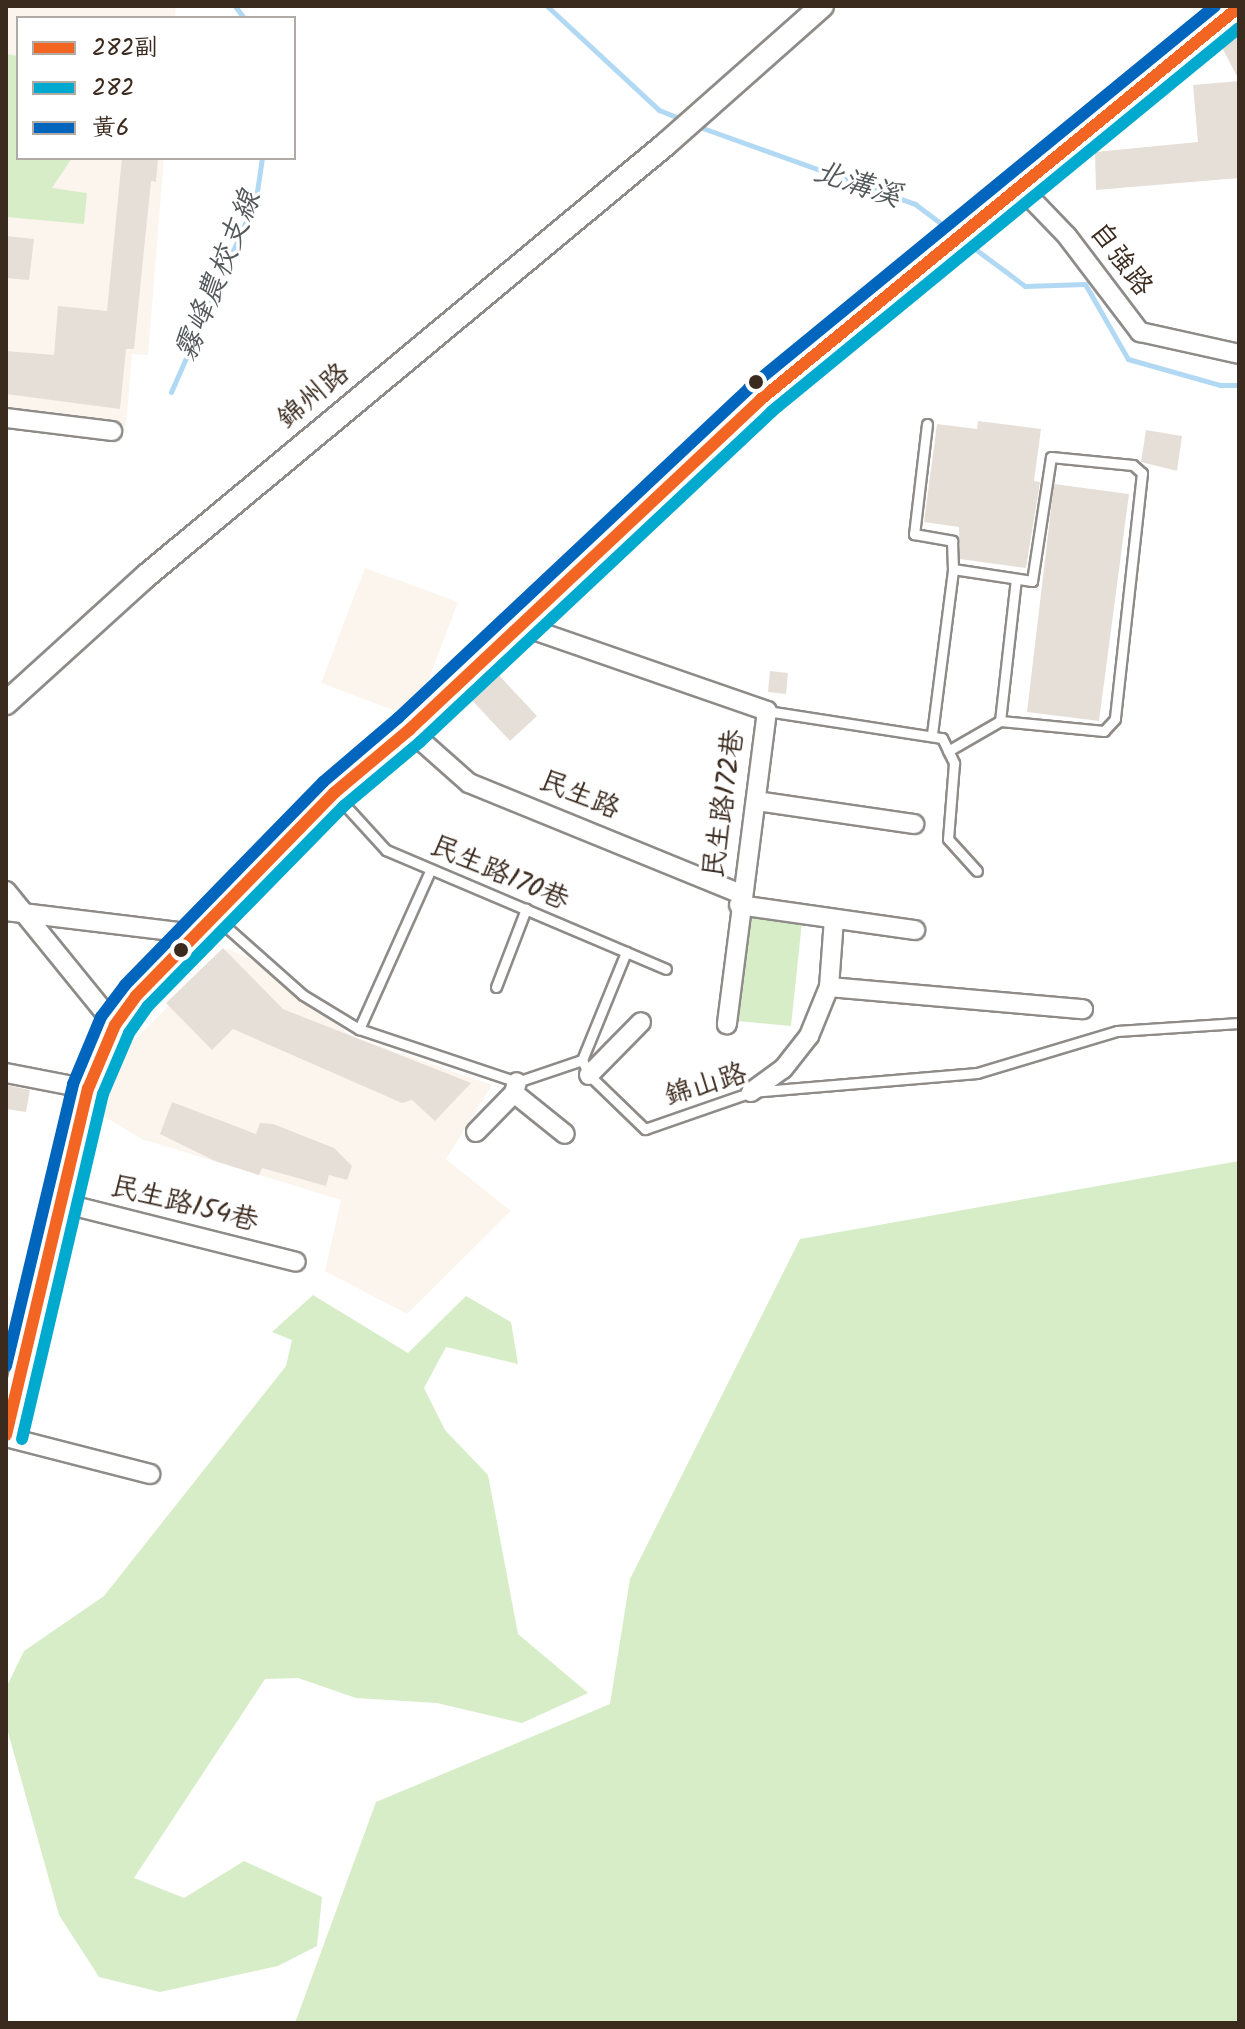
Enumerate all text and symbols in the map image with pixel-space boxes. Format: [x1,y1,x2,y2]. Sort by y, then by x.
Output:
legend [16,16,296,160]
text: 282副 [92,29,158,68]
text: 282 [92,69,134,108]
text: 黃6 [92,109,129,148]
water label: 北溝溪 [809,154,905,216]
water label: 霧峰農校支線 [169,186,269,366]
street label: 自強路 [1081,216,1159,304]
street label: 錦州路 [271,357,357,437]
unlabelled marker [748,374,764,390]
street label: 民生路172巷 [698,727,752,881]
street label: 民生路 [534,765,624,827]
street label: 民生路170巷 [424,830,574,918]
unlabelled marker [173,942,189,958]
street label: 錦山路 [661,1058,751,1114]
street label: 民生路154巷 [107,1170,261,1240]

